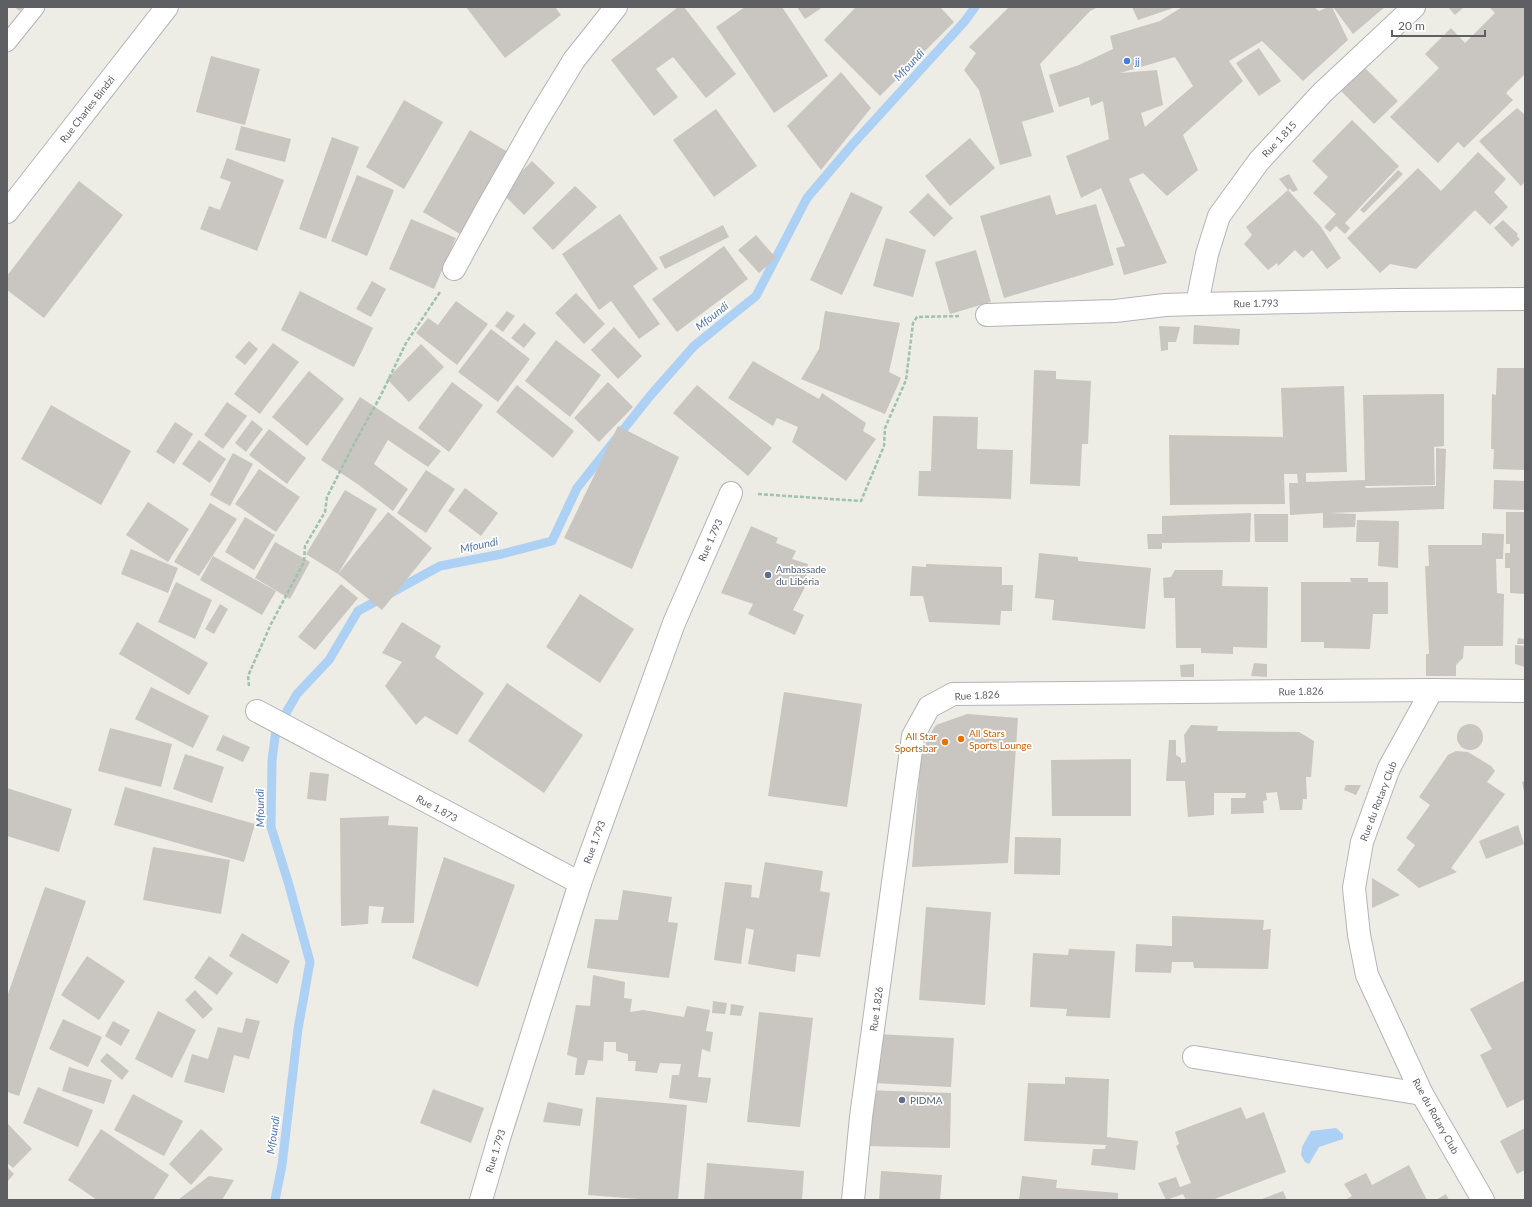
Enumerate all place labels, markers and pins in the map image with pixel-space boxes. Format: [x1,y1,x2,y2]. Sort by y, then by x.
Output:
place label: jj [1134,55,1140,67]
marker: jj [1122,56,1132,66]
place label: Ambassade du Libéria [776,563,826,587]
marker: Ambassade du Libéria [763,570,773,580]
place label: All Stars Sports Lounge [969,727,1032,751]
place label: All Star Sportsbar [895,730,937,754]
marker: All Stars Sports Lounge [956,734,966,744]
marker: All Star Sportsbar [940,737,950,747]
place label: PIDMA [910,1094,943,1106]
marker: PIDMA [897,1095,907,1105]

